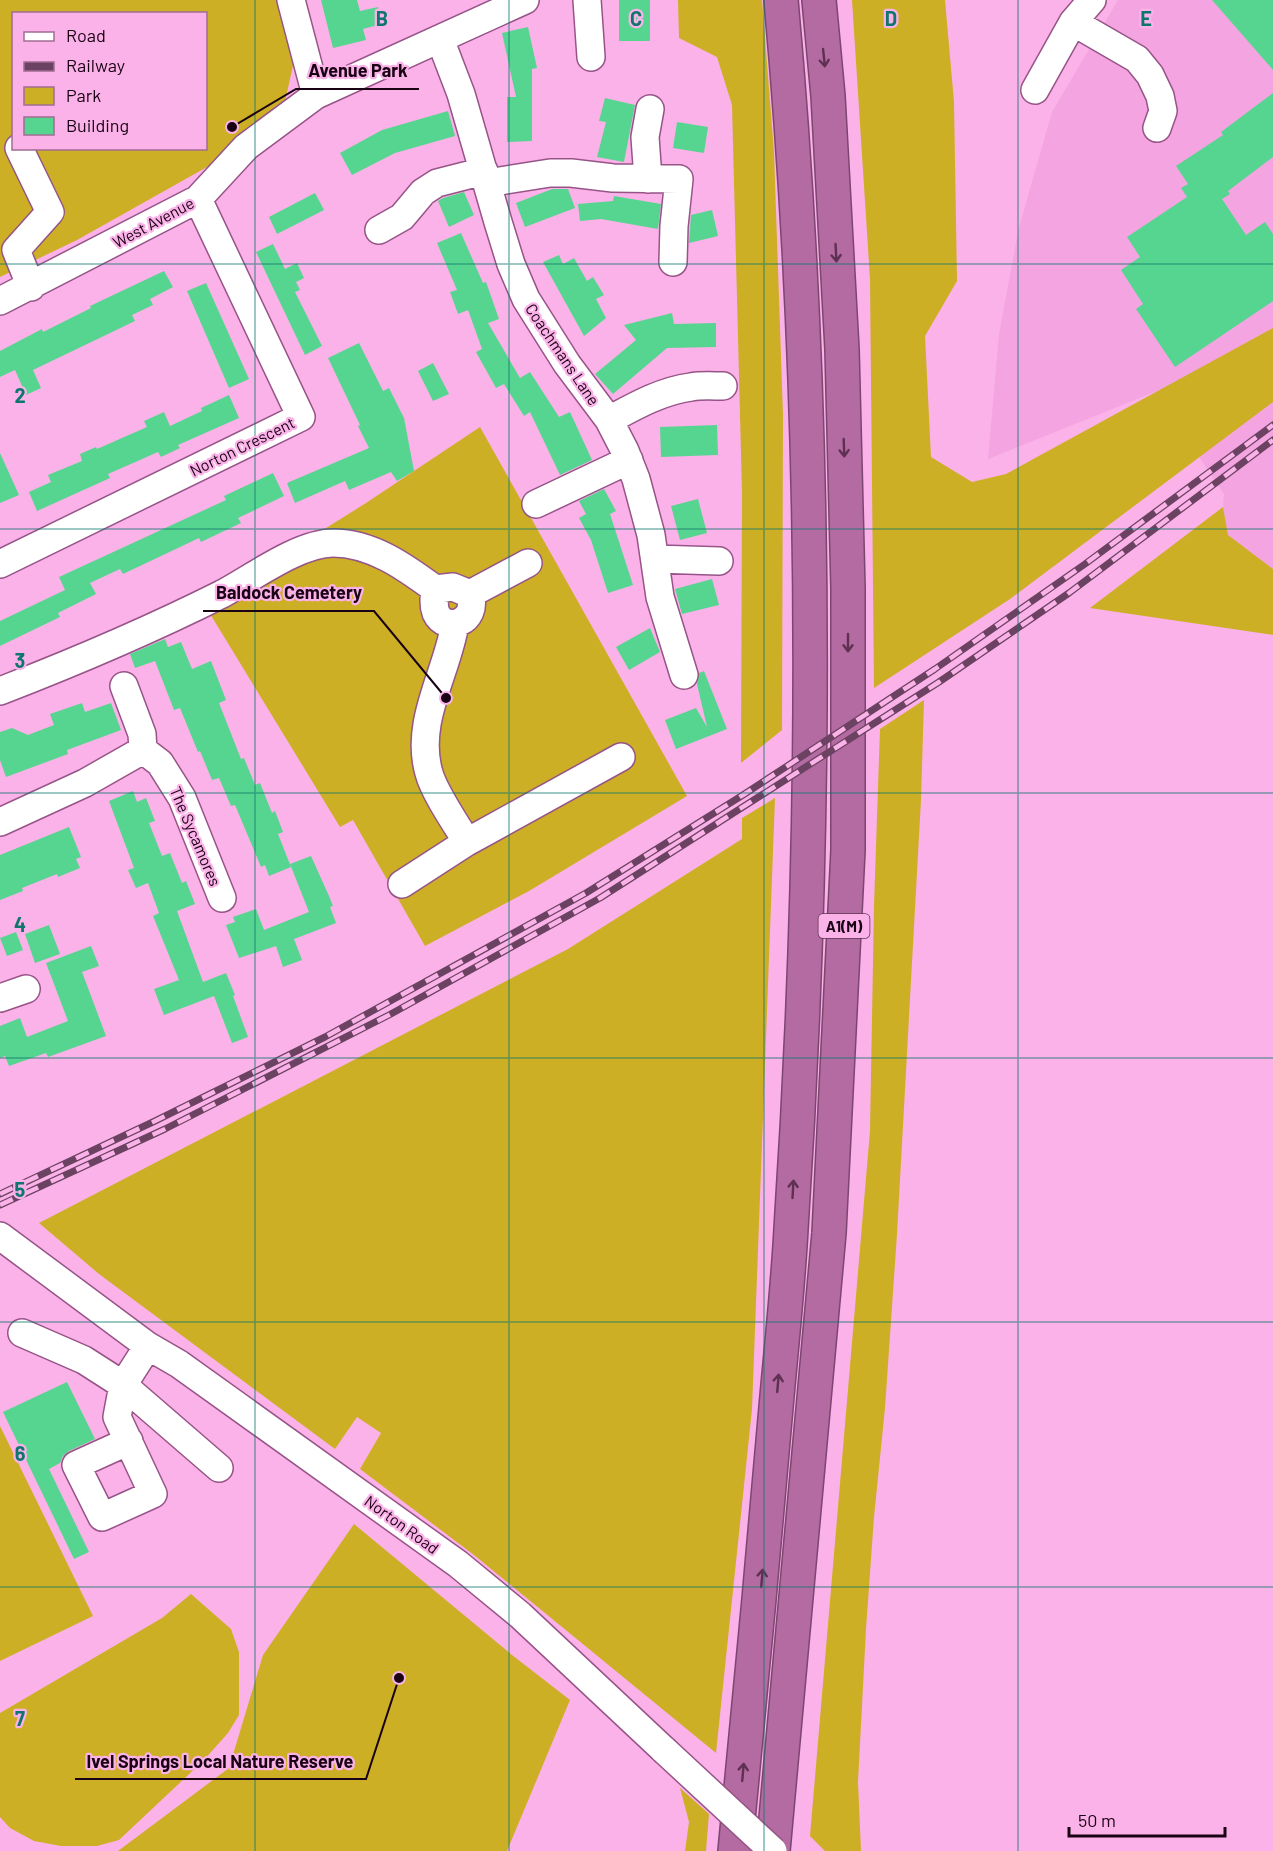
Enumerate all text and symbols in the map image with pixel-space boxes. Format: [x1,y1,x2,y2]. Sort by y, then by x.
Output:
text: B [376,6,388,30]
text: C [630,6,642,30]
text: D [885,6,897,30]
text: E [1140,6,1152,30]
legend [12,12,207,150]
text: Road [66,24,106,46]
one-way arrow [819,48,830,68]
callout: Avenue Park [296,53,419,89]
text: Railway [66,54,125,76]
text: Avenue Park [308,59,408,81]
text: Park [66,84,101,106]
text: Building [66,114,129,136]
street label: West Avenue [109,193,197,251]
one-way arrow [831,242,842,262]
street label: Coachmans Lane [522,299,604,409]
text: 2 [14,383,26,407]
street label: Norton Crescent [186,412,298,480]
one-way arrow [839,437,850,457]
callout: Baldock Cemetery [203,575,374,611]
text: Baldock Cemetery [216,581,362,603]
one-way arrow [842,632,854,652]
text: 3 [15,648,25,672]
street label: The Sycamores [167,784,225,888]
text: 4 [14,912,26,936]
road number: A1(M) [818,914,870,938]
text: 5 [15,1177,26,1201]
one-way arrow [788,1180,799,1200]
one-way arrow [773,1374,784,1394]
text: 6 [15,1441,26,1465]
street label: Norton Road [361,1491,443,1557]
one-way arrow [757,1568,768,1588]
text: 7 [15,1706,25,1730]
callout: Ivel Springs Local Nature Reserve [75,1743,366,1779]
text: Ivel Springs Local Nature Reserve [87,1750,354,1772]
one-way arrow [738,1762,749,1782]
scale bar [1069,1800,1225,1838]
text: 50 m [1078,1809,1116,1831]

